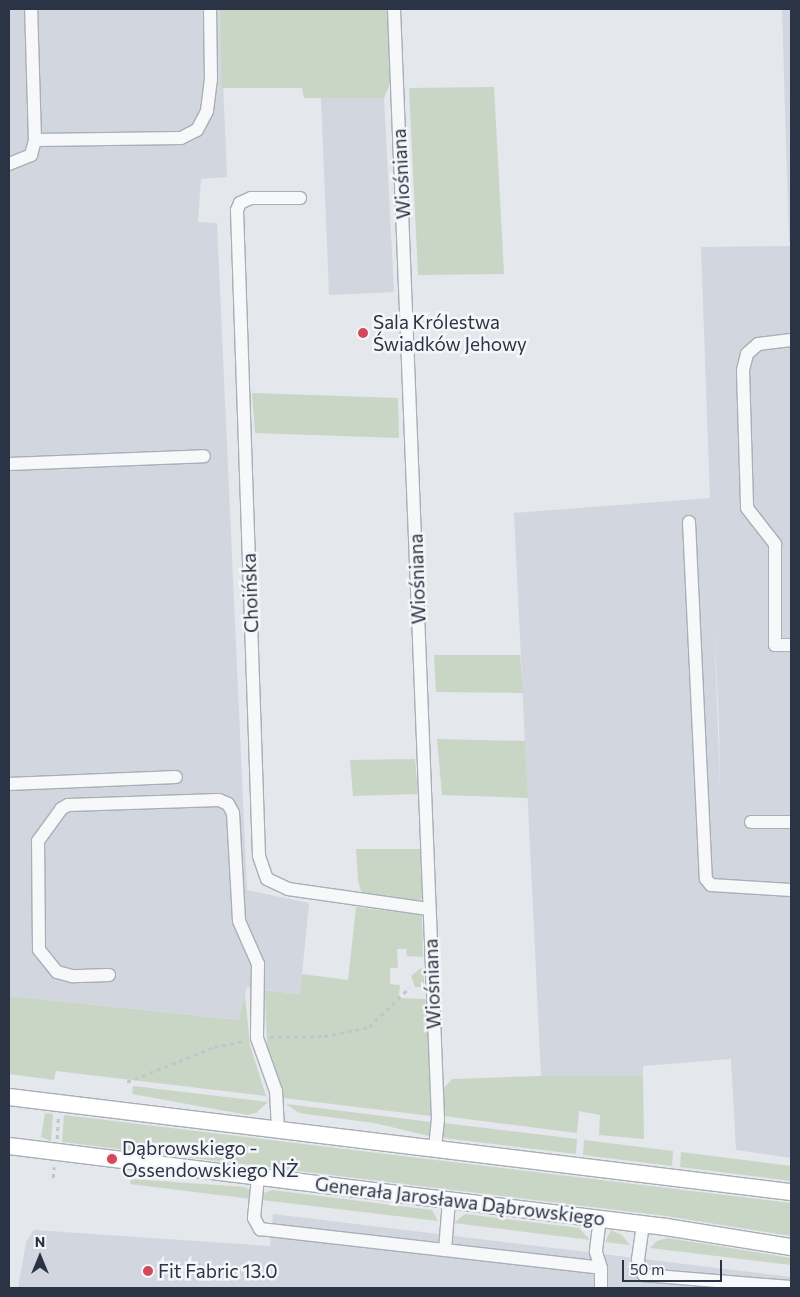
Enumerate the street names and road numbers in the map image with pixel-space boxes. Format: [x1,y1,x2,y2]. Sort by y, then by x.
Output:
street label: Wiośniana [387,128,415,220]
street label: Wiośniana [404,533,430,625]
street label: Choińska [237,553,263,633]
street label: Wiośniana [419,938,445,1030]
street label: Generała Jarosława Dąbrowskiego [314,1172,606,1230]

